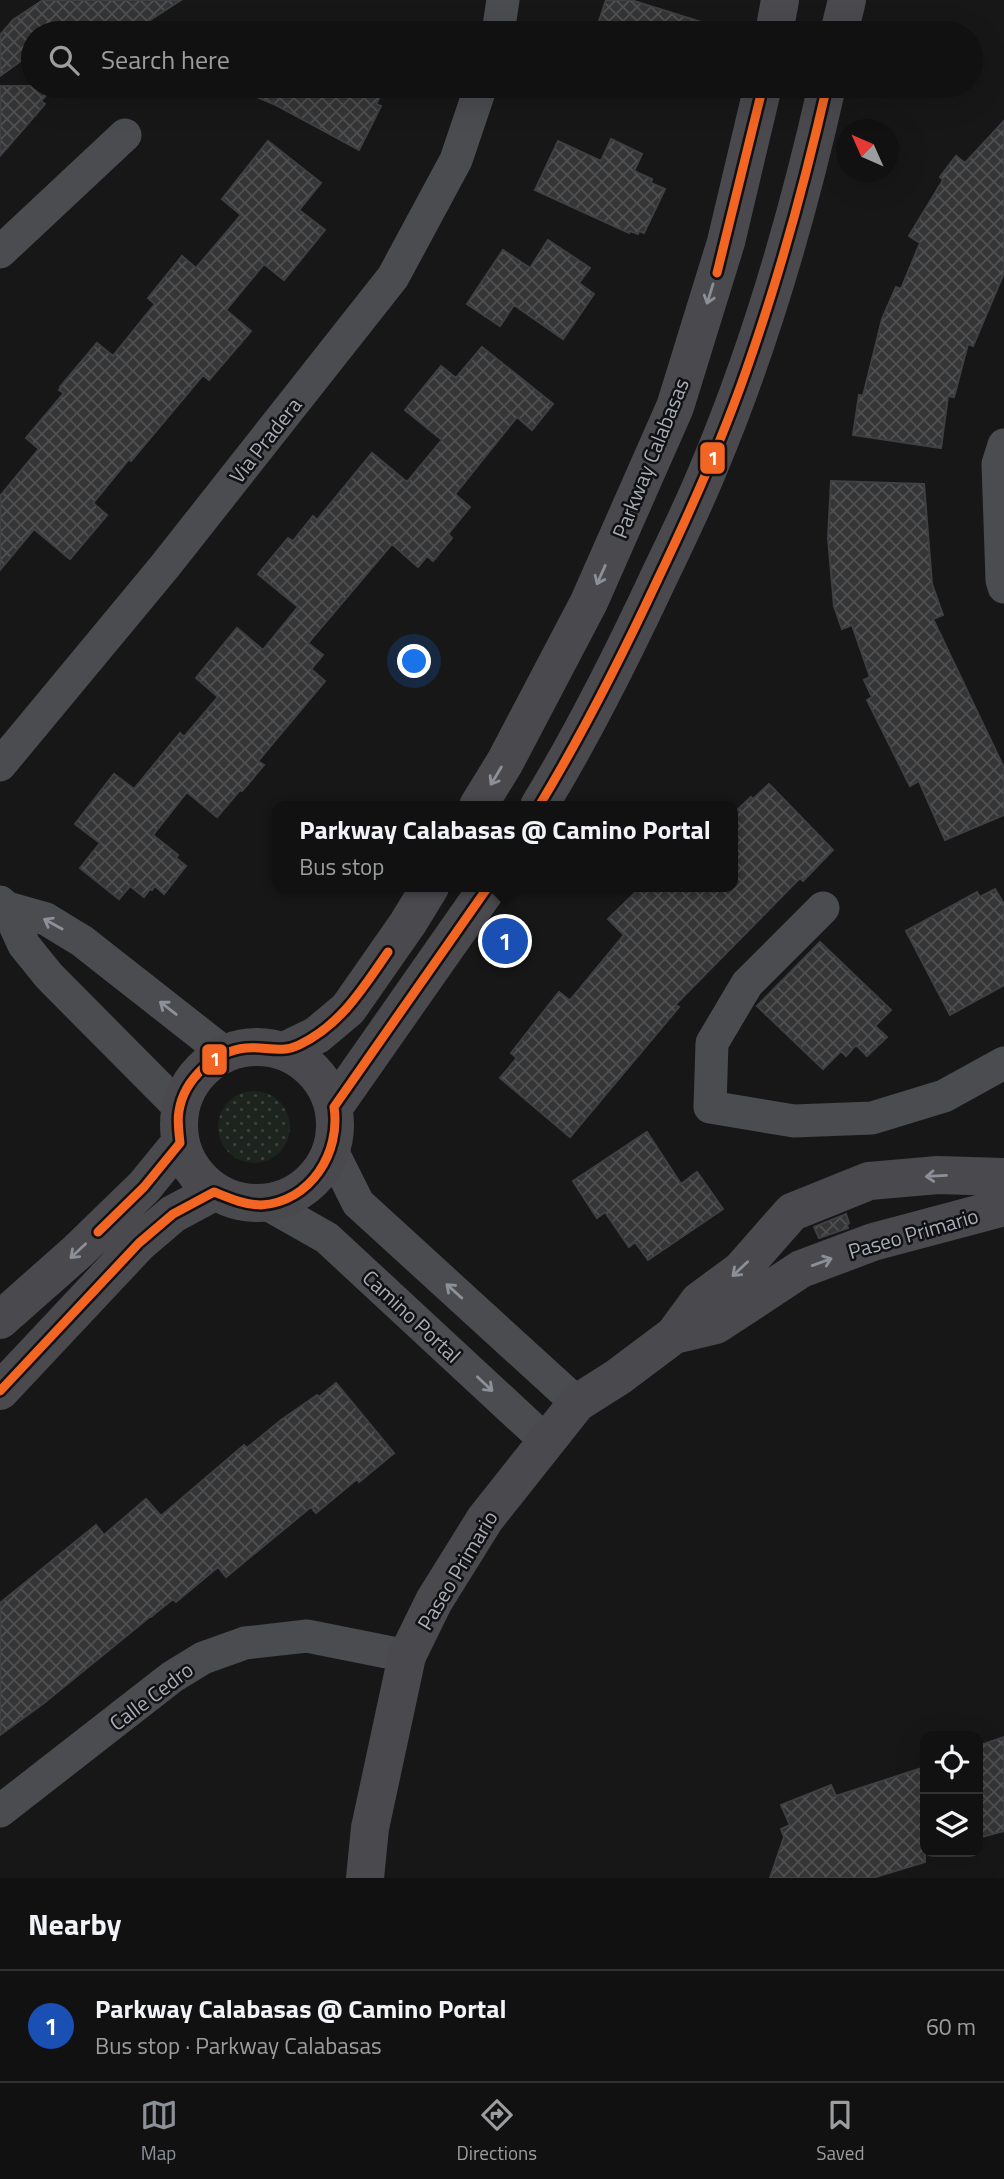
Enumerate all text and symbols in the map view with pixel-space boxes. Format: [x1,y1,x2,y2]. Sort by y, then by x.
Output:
search box [21,21,983,98]
text: Search here [101,40,230,79]
icon: search [45,41,83,79]
north arrow [836,119,899,182]
one-way arrow [703,283,715,305]
street label: Parkway Calabasas [603,373,697,543]
street label: Via Pradera [221,390,309,490]
line badge: 1 [699,441,726,475]
text: 1 [708,443,718,472]
one-way arrow [594,563,607,585]
your location [397,644,431,678]
one-way arrow [489,766,503,786]
popup [272,801,738,892]
text: Parkway Calabasas @ Camino Portal [299,810,711,849]
text: Bus stop [299,849,384,884]
pin: 1 [482,915,528,967]
one-way arrow [43,917,64,930]
one-way arrow [160,1001,178,1016]
line badge: 1 [201,1043,228,1076]
text: 1 [210,1044,220,1073]
one-way arrow [925,1169,948,1182]
street label: Paseo Primario [844,1199,982,1267]
one-way arrow [69,1243,87,1259]
one-way arrow [810,1254,832,1267]
one-way arrow [731,1261,749,1277]
street label: Camino Portal [356,1262,468,1370]
one-way arrow [446,1283,463,1300]
one-way arrow [476,1376,494,1392]
street label: Paseo Primario [409,1504,505,1636]
street label: Calle Cedro [102,1654,200,1738]
map controls [920,1731,983,1857]
button: locate [920,1731,983,1794]
button: layers [920,1794,983,1857]
text: Nearby [28,1901,121,1947]
text: Parkway Calabasas @ Camino Portal [95,1989,507,2028]
text: 1 [45,2009,57,2044]
text: 60 m [926,2009,976,2044]
text: Bus stop · Parkway Calabasas [95,2028,382,2063]
tab: Map [140,2096,178,2167]
tab: Directions [457,2096,537,2167]
tab: Saved [816,2096,864,2167]

